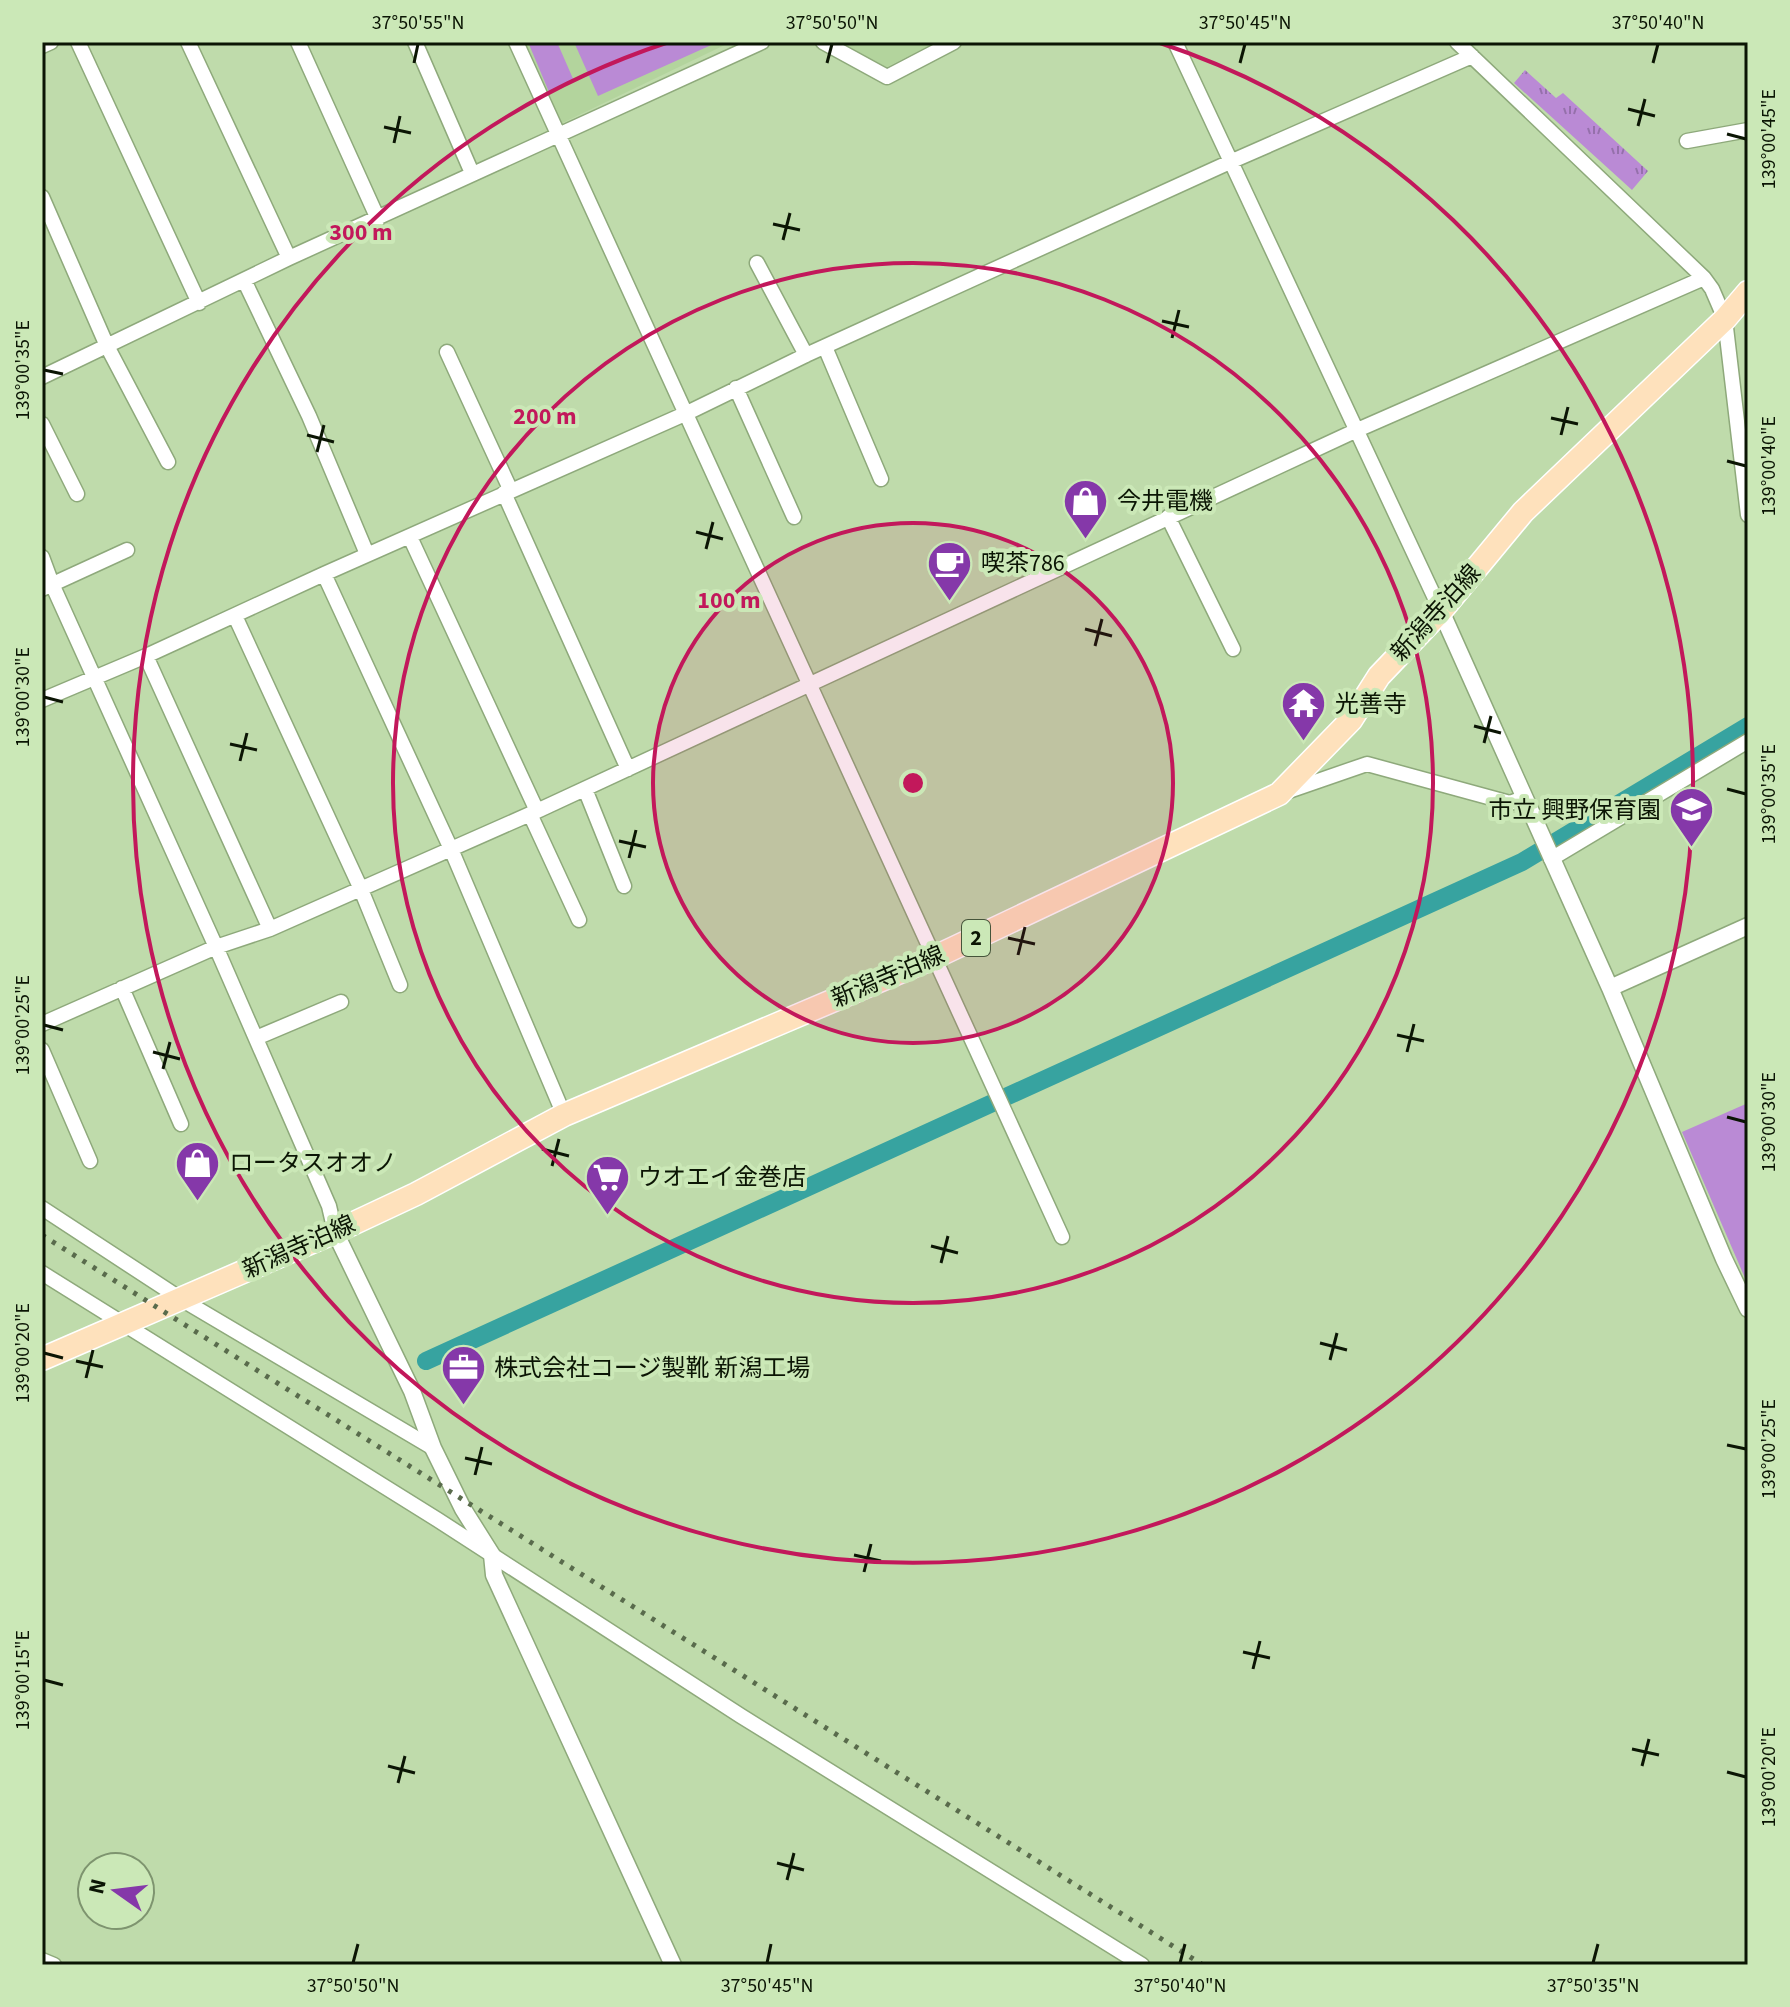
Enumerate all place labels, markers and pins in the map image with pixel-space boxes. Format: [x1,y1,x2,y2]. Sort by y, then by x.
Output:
shop icon: 今井電機 [1062,477,1110,540]
place label: 今井電機 [1117,484,1213,519]
cafe icon: 喫茶786 [926,539,974,602]
place label: 喫茶786 [981,546,1065,581]
temple icon: 光善寺 [1280,680,1328,743]
place label: 光善寺 [1335,687,1407,722]
centre of rings [899,769,927,797]
school or university icon: 市立 興野保育園 [1668,786,1716,849]
place label: 市立 興野保育園 [1488,793,1661,828]
shop icon: ロータスオオノ [174,1139,222,1202]
place label: ロータスオオノ [229,1146,397,1181]
supermarket icon: ウオエイ金巻店 [583,1153,631,1216]
place label: ウオエイ金巻店 [638,1160,806,1195]
office icon: 株式会社コージ製靴 新潟工場 [439,1344,487,1407]
place label: 株式会社コージ製靴 新潟工場 [494,1351,810,1386]

